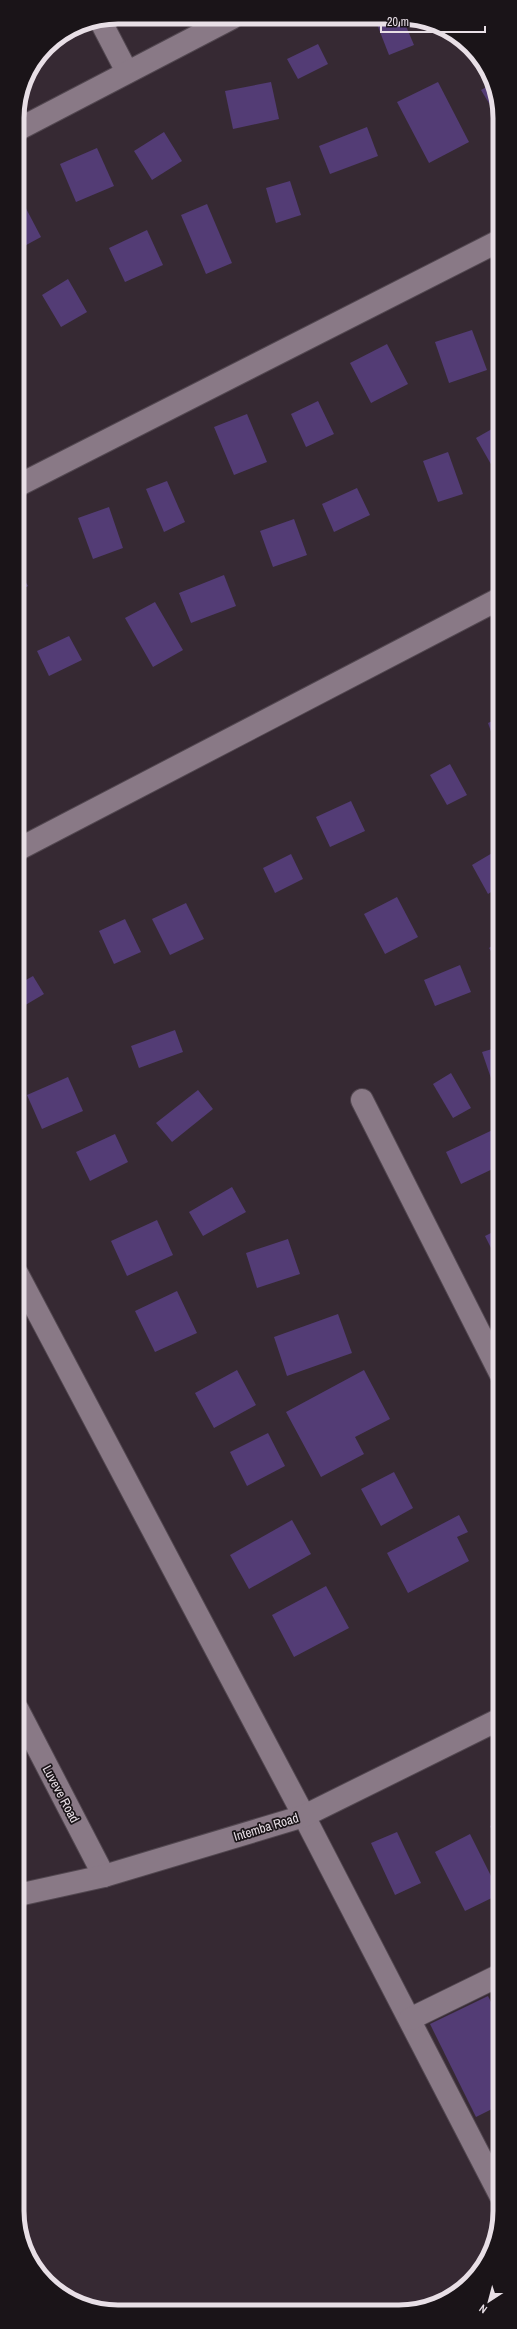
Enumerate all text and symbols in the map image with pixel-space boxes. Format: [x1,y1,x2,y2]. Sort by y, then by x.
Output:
scale bar [381,8,485,34]
text: 20 m [387,14,409,30]
street label: Luveve Road [39,1762,83,1826]
street label: Intemba Road [231,1809,301,1845]
north arrow [469,2281,509,2321]
text: N [476,2302,490,2317]

